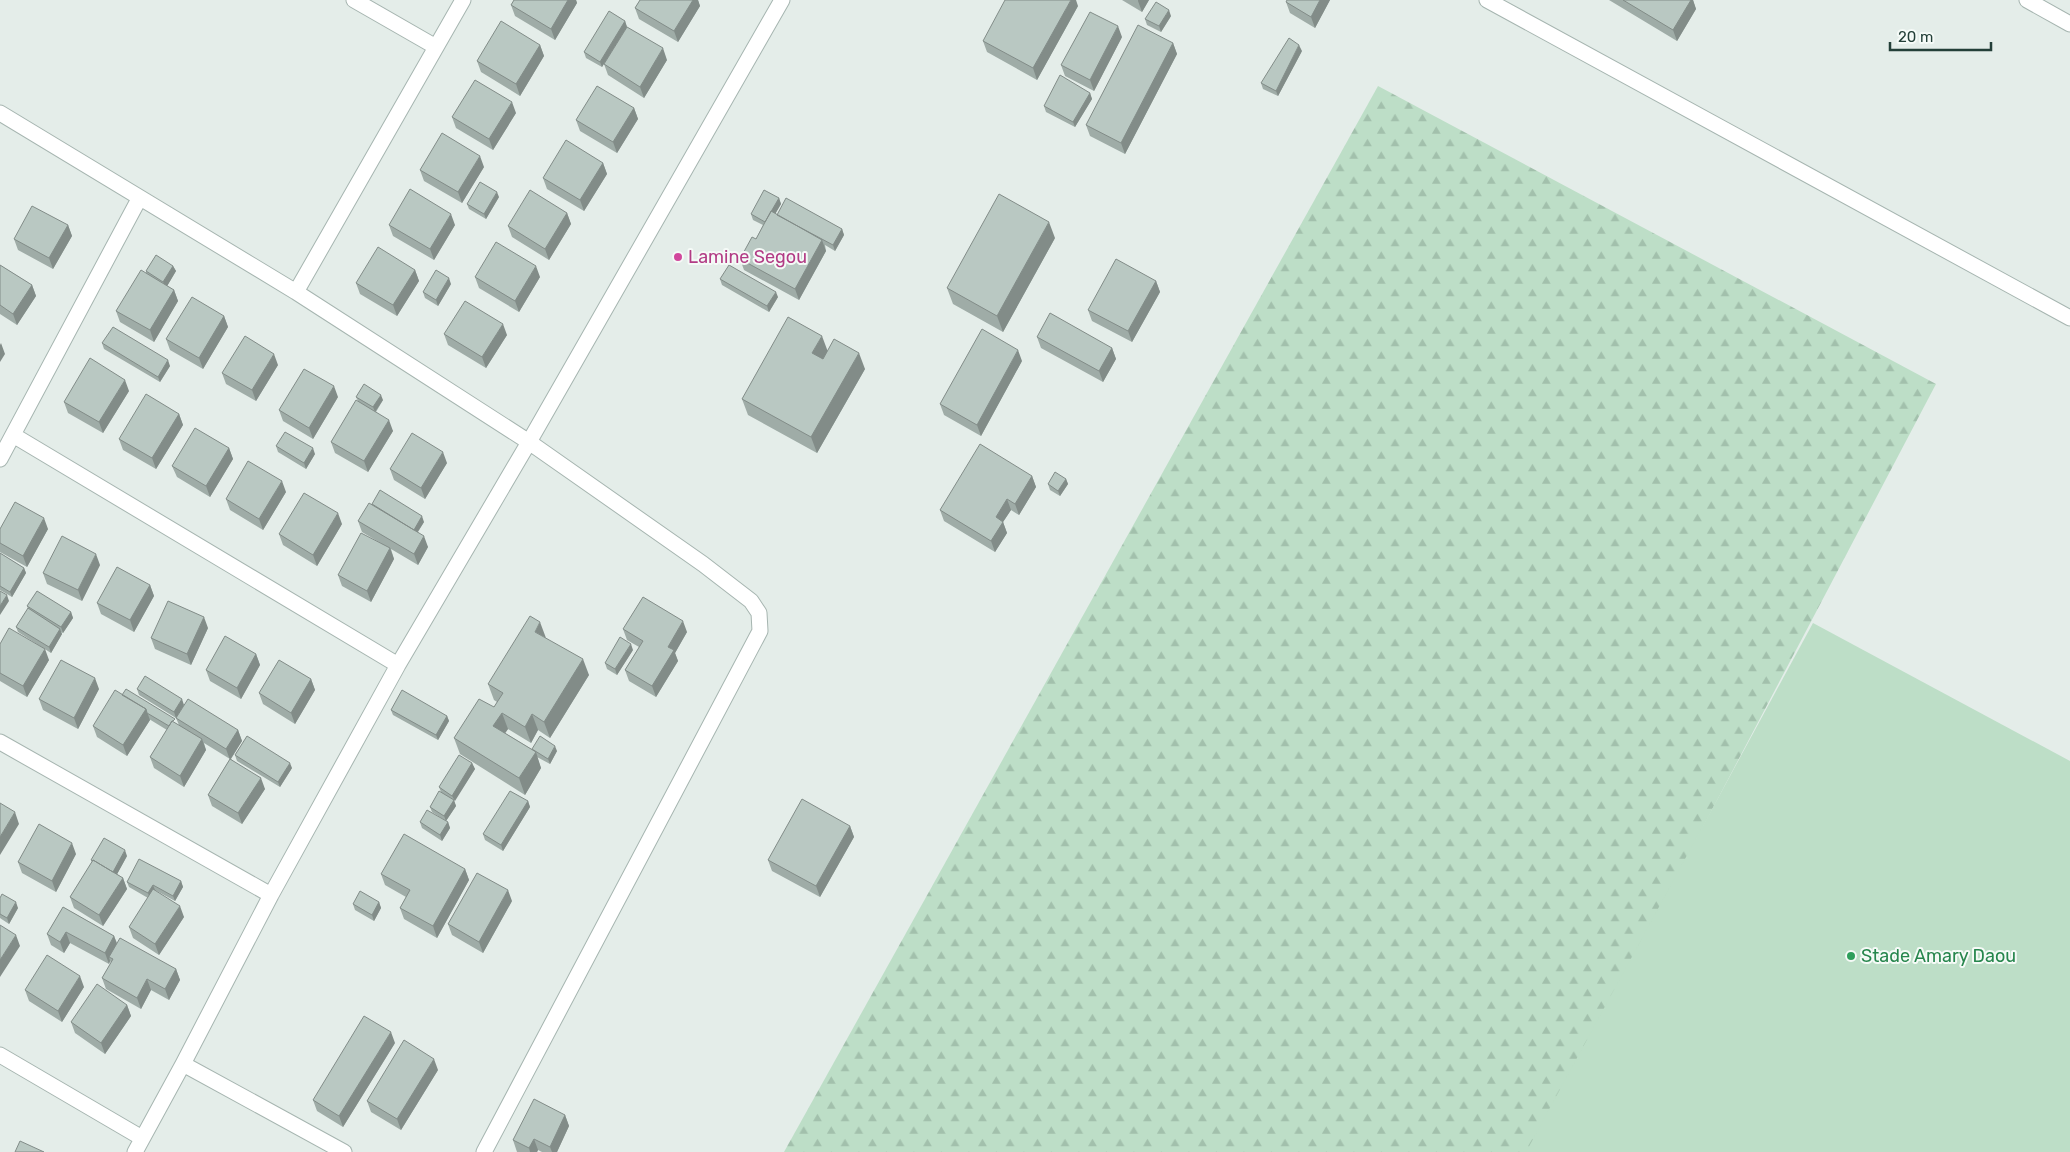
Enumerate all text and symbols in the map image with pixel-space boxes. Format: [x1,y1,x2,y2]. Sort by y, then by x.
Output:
scale bar [1890,20,1991,52]
text: 20 m [1898,28,1933,46]
place label: Lamine Segou [688,246,807,268]
marker: Lamine Segou [672,251,684,263]
place label: Stade Amary Daou [1861,945,2016,967]
marker: Stade Amary Daou [1845,950,1857,962]

